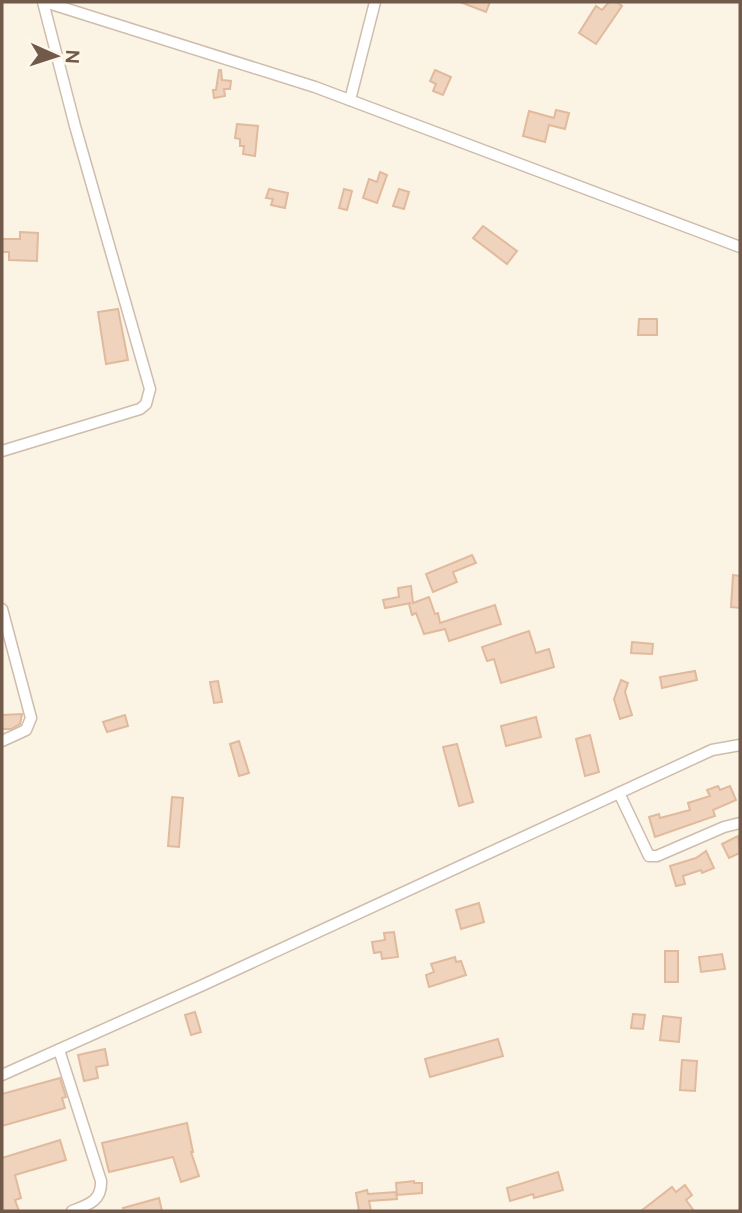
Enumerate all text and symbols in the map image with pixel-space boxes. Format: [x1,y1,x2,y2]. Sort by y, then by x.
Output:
north arrow [21,21,91,91]
text: N [60,49,85,64]

